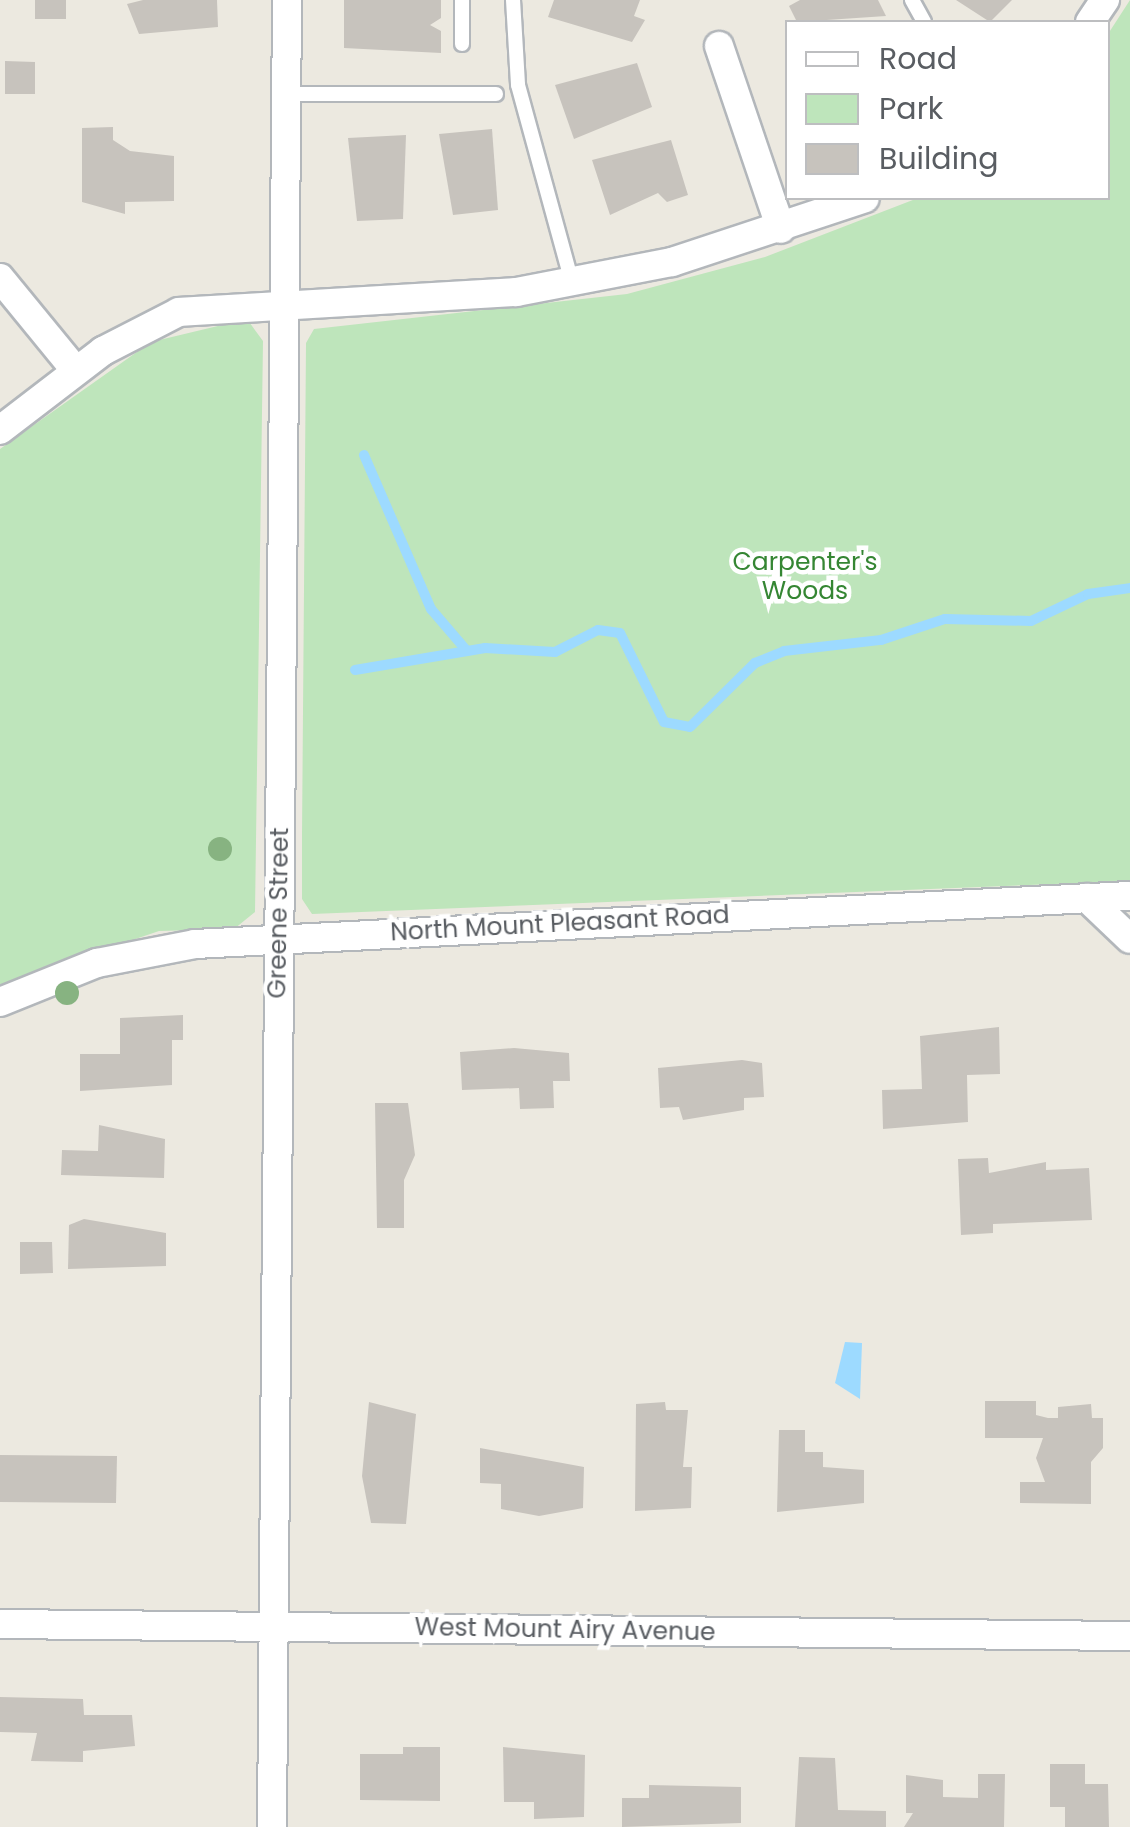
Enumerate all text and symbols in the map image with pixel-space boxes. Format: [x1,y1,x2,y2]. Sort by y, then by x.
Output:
legend [785,20,1110,200]
text: Road [879,37,957,80]
text: Park [879,87,943,130]
text: Building [879,137,999,180]
park label: Carpenter's Woods [733,548,877,607]
street label: Greene Street [263,827,295,999]
street label: North Mount Pleasant Road [390,900,730,948]
street label: West Mount Airy Avenue [414,1612,716,1648]

